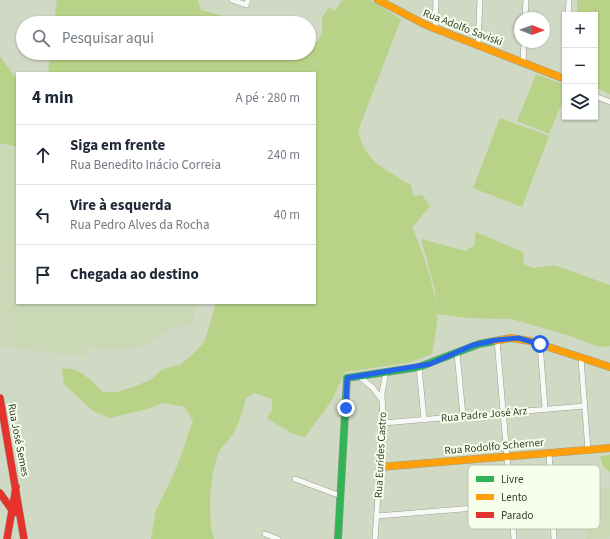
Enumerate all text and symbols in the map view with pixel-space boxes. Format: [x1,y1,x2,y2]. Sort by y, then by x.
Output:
street label: Rua Adolfo Saviski [421,5,505,50]
north arrow [514,12,550,48]
map controls [562,12,598,120]
button: + [562,12,598,48]
search box [16,16,316,60]
icon: search [30,27,52,49]
text: Pesquisar aqui [62,28,154,49]
button: − [562,48,598,84]
button: layers [562,84,598,120]
text: 4 min [32,86,73,110]
text: A pé · 280 m [235,89,300,107]
text: Siga em frente [70,135,165,156]
icon: ahead [32,144,54,166]
text: 240 m [267,146,300,164]
text: Rua Benedito Inácio Correia [70,156,221,174]
text: Vire à esquerda [70,195,172,216]
icon: left [32,204,54,226]
text: 40 m [274,206,300,224]
text: Rua Pedro Alves da Rocha [70,216,209,234]
icon: arrive [32,264,54,286]
text: Chegada ao destino [70,264,199,285]
route start [531,335,549,353]
route end [337,399,355,417]
street label: Rua José Semes [4,402,33,478]
street label: Rua Padre José Arz [440,403,528,426]
street label: Rua Eurides Castro [371,412,390,498]
street label: Rua Rodolfo Scherner [444,435,545,458]
legend [468,465,600,529]
text: Livre [501,472,524,487]
text: Lento [501,490,527,505]
text: Parado [501,508,534,523]

